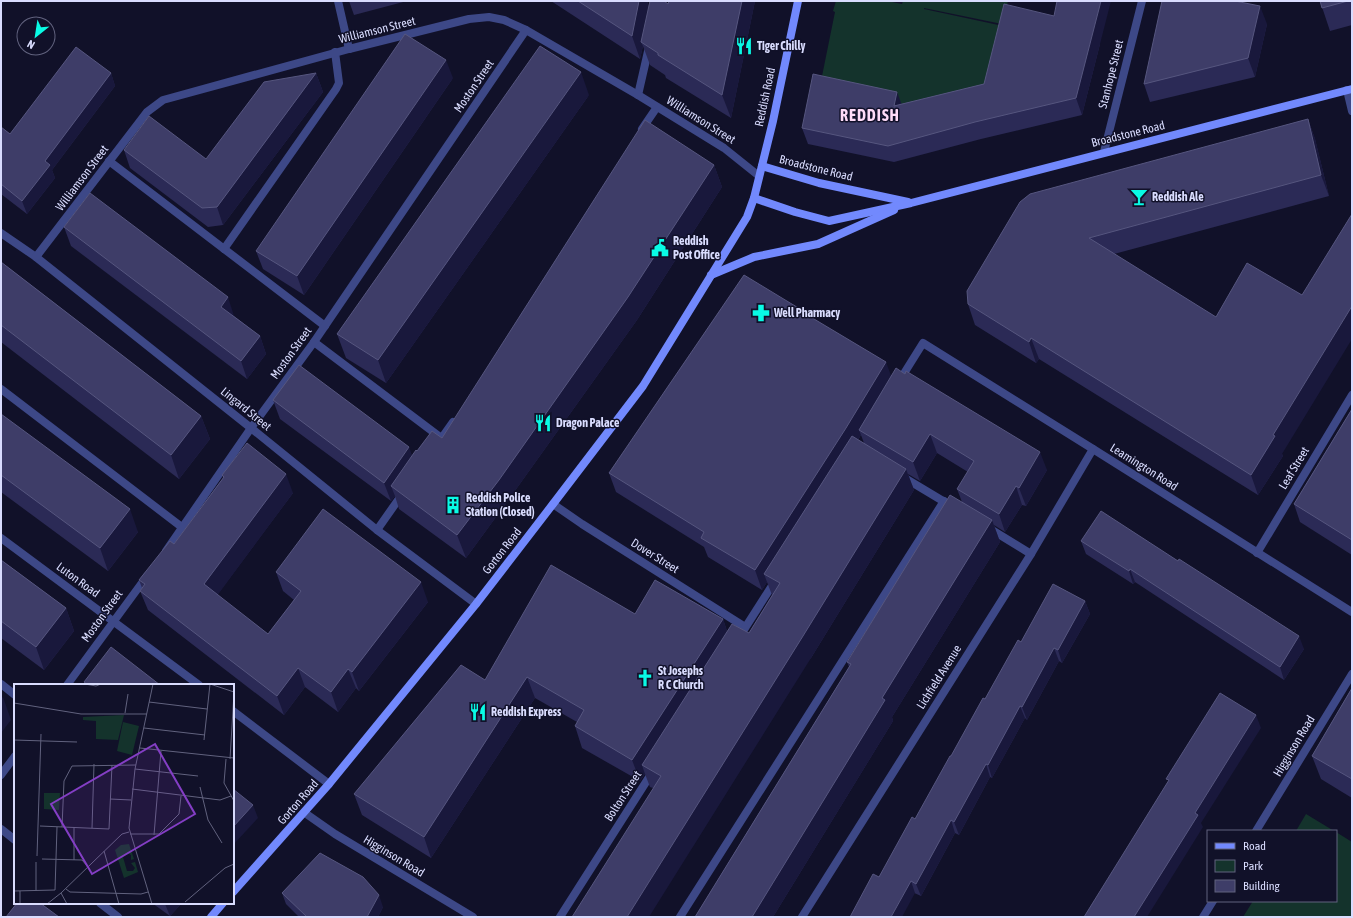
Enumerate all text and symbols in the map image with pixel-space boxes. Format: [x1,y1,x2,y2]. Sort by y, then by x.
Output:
street label: Williamson Street [337,14,417,46]
north arrow [16,16,56,56]
restaurant icon: Tiger Chilly [734,36,754,56]
text: N [25,38,37,51]
street label: Stanhope Street [1096,38,1126,110]
place label: Tiger Chilly [757,39,806,53]
street label: Moston Street [451,56,497,115]
street label: Reddish Road [752,66,778,128]
street label: Williamson Street [664,93,738,147]
district label: REDDISH [840,106,900,124]
street label: Broadstone Road [1090,118,1166,150]
street label: Williamson Street [53,142,112,214]
street label: Broadstone Road [778,152,854,184]
bar icon: Reddish Ale [1129,187,1149,207]
place label: Reddish Ale [1152,190,1204,204]
place label: Reddish Post Office [673,234,720,262]
public building icon: Reddish Post Office [650,238,670,258]
pharmacy icon: Well Pharmacy [751,303,771,323]
place label: Well Pharmacy [773,306,840,320]
street label: Moston Street [268,324,315,382]
street label: Lingard Street [218,384,274,434]
restaurant icon: Dragon Palace [533,413,553,433]
place label: Dragon Palace [556,416,620,430]
street label: Leamington Road [1107,441,1181,493]
street label: Leaf Street [1276,444,1312,492]
place label: Reddish Police Station (Closed) [466,491,535,519]
building icon: Reddish Police Station (Closed) [443,495,463,515]
street label: Gorton Road [480,525,524,577]
street label: Dover Street [628,536,682,577]
street label: Luton Road [54,560,102,600]
street label: Moston Street [79,587,126,645]
street label: Lichfield Avenue [914,642,964,712]
place label: St Josephs R C Church [658,664,704,692]
church icon: St Josephs R C Church [635,668,655,688]
inset map [14,684,234,904]
restaurant icon: Reddish Express [468,702,488,722]
place label: Reddish Express [491,705,562,719]
street label: Higginson Road [1270,713,1318,779]
street label: Bolton Street [602,768,645,824]
street label: Gorton Road [275,777,321,827]
legend [1207,830,1337,902]
street label: Higginson Road [361,832,427,880]
text: Road [1243,839,1266,853]
text: Park [1243,859,1264,873]
text: Building [1243,879,1281,893]

